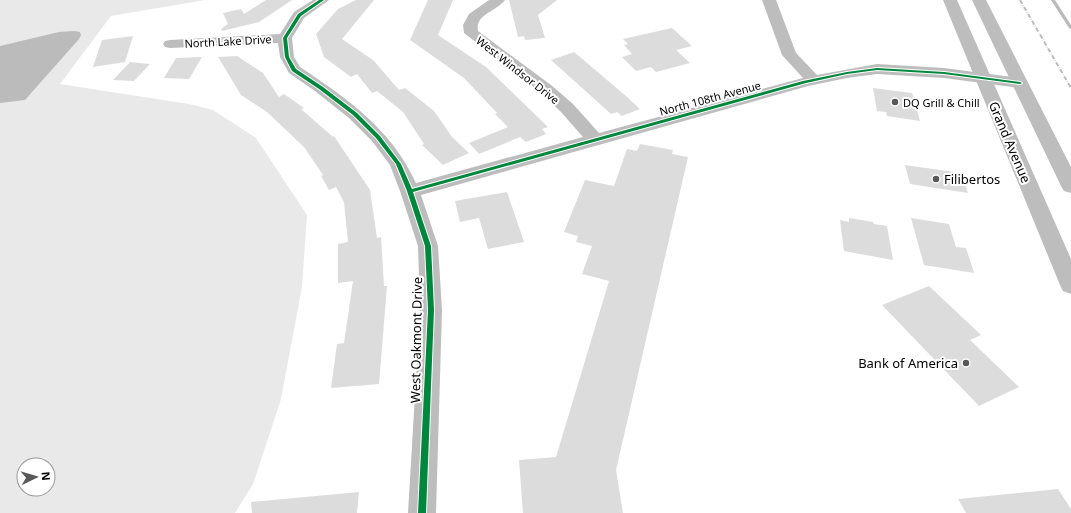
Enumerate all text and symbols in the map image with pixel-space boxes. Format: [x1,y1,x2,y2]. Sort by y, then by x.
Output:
street label: North Lake Drive [184,31,272,51]
street label: West Windsor Drive [473,33,563,107]
street label: North 108th Avenue [658,77,762,119]
place label: DQ Grill & Chill [903,95,980,110]
marker: DQ Grill & Chill [890,97,900,107]
street label: Grand Avenue [985,98,1035,186]
place label: Filibertos [944,170,1000,188]
marker: Filibertos [931,174,941,184]
street label: West Oakmont Drive [406,277,426,403]
place label: Bank of America [858,354,958,372]
marker: Bank of America [961,358,971,368]
north arrow [16,457,56,497]
text: N [39,471,54,481]

